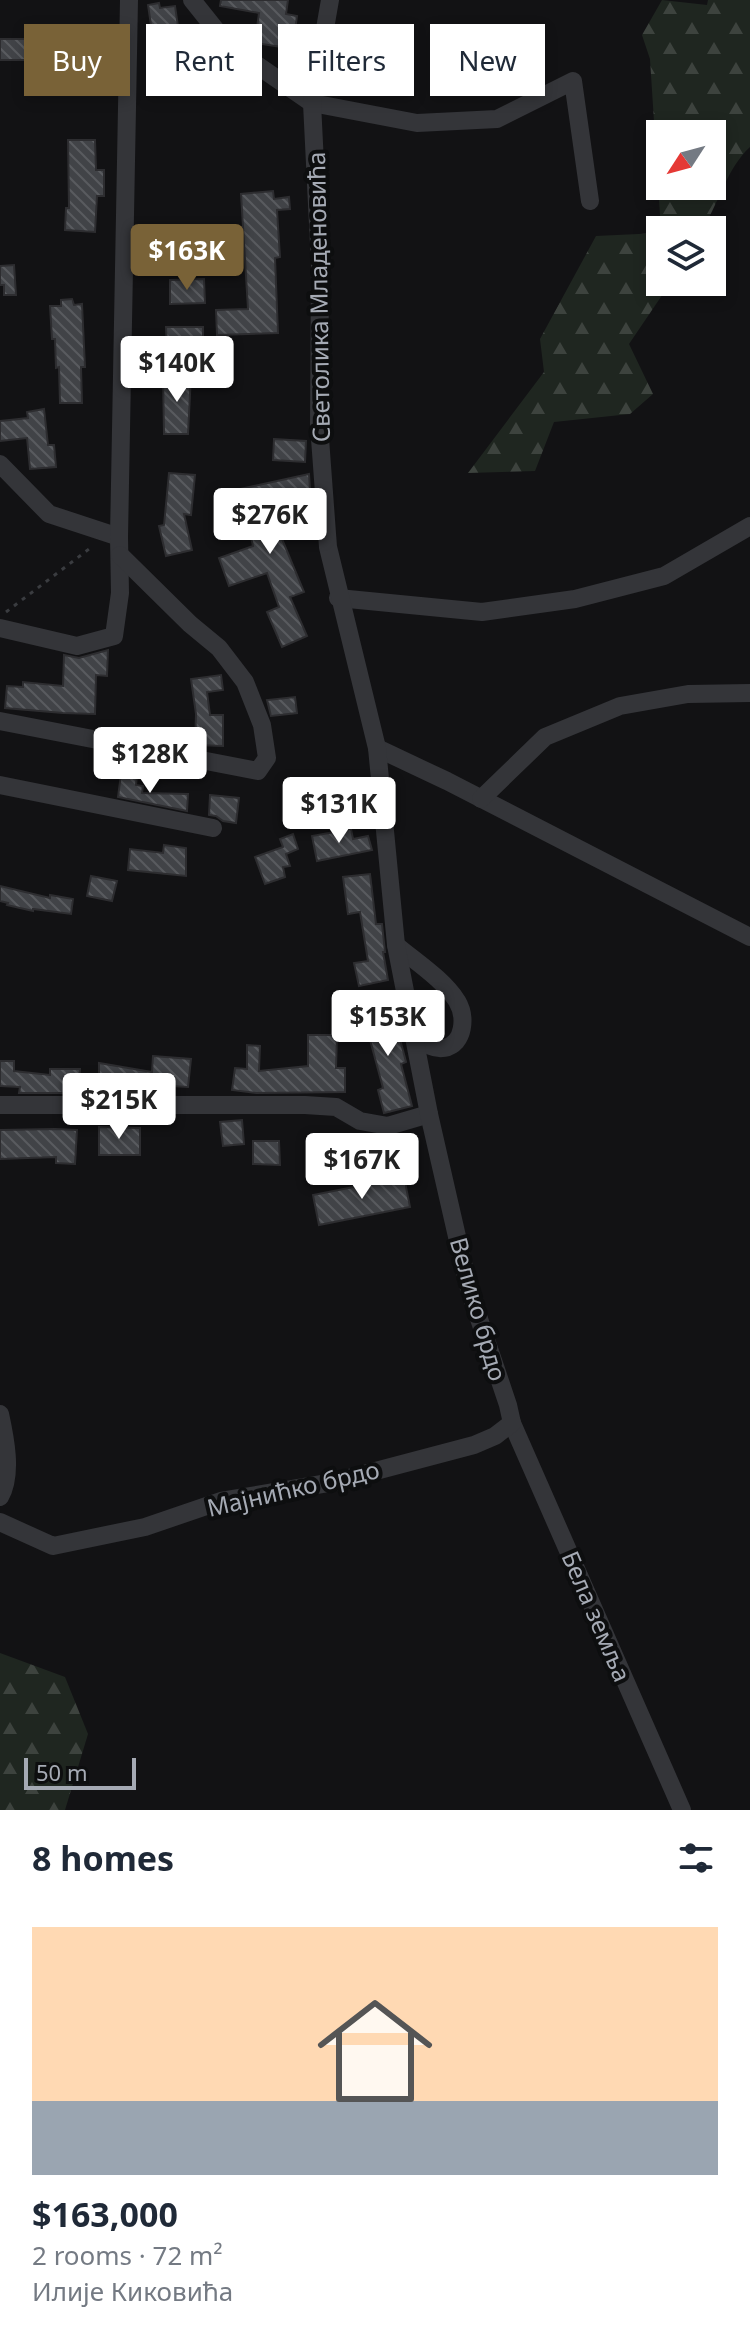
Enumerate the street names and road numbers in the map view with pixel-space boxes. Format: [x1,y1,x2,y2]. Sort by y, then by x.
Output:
street label: Светолика Младеновића [299,152,337,442]
street label: Велико брдо [443,1233,515,1385]
street label: Мајнићко брдо [204,1452,382,1524]
street label: Бела земља [555,1546,639,1686]

